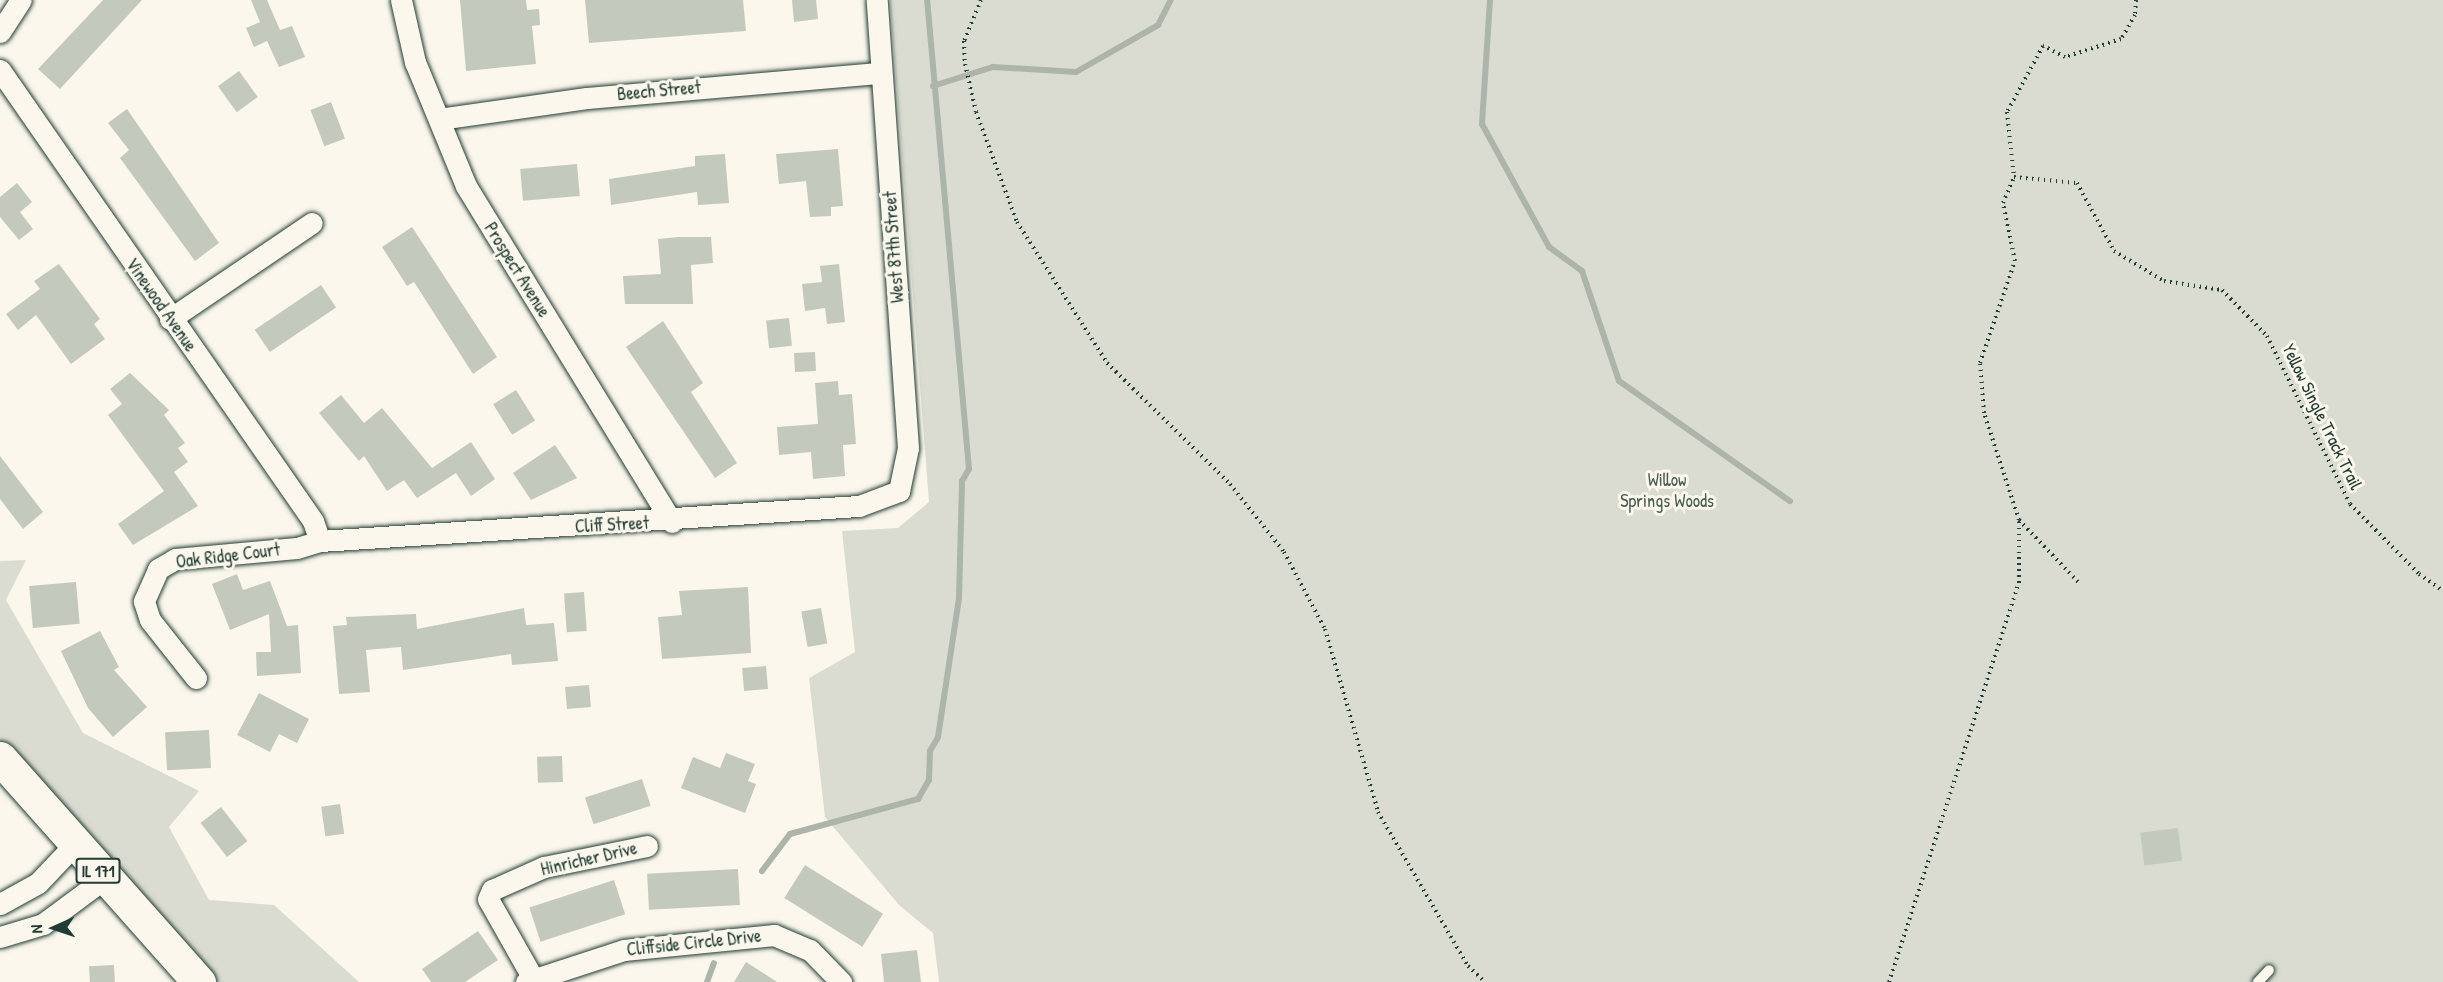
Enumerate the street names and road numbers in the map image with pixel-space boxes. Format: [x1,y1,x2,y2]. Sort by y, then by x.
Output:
street label: Beech Street [616,77,702,105]
street label: West 87th Street [879,190,909,304]
street label: Prospect Avenue [479,219,555,321]
street label: Vinewood Avenue [121,254,201,356]
street label: Yellow Single Track Trail [2277,341,2367,493]
street label: Cliff Street [574,512,650,538]
street label: Oak Ridge Court [175,539,281,573]
street label: Hinricher Drive [539,837,639,881]
road number: IL 171 [76,858,120,884]
street label: Cliffside Circle Drive [626,925,762,961]

